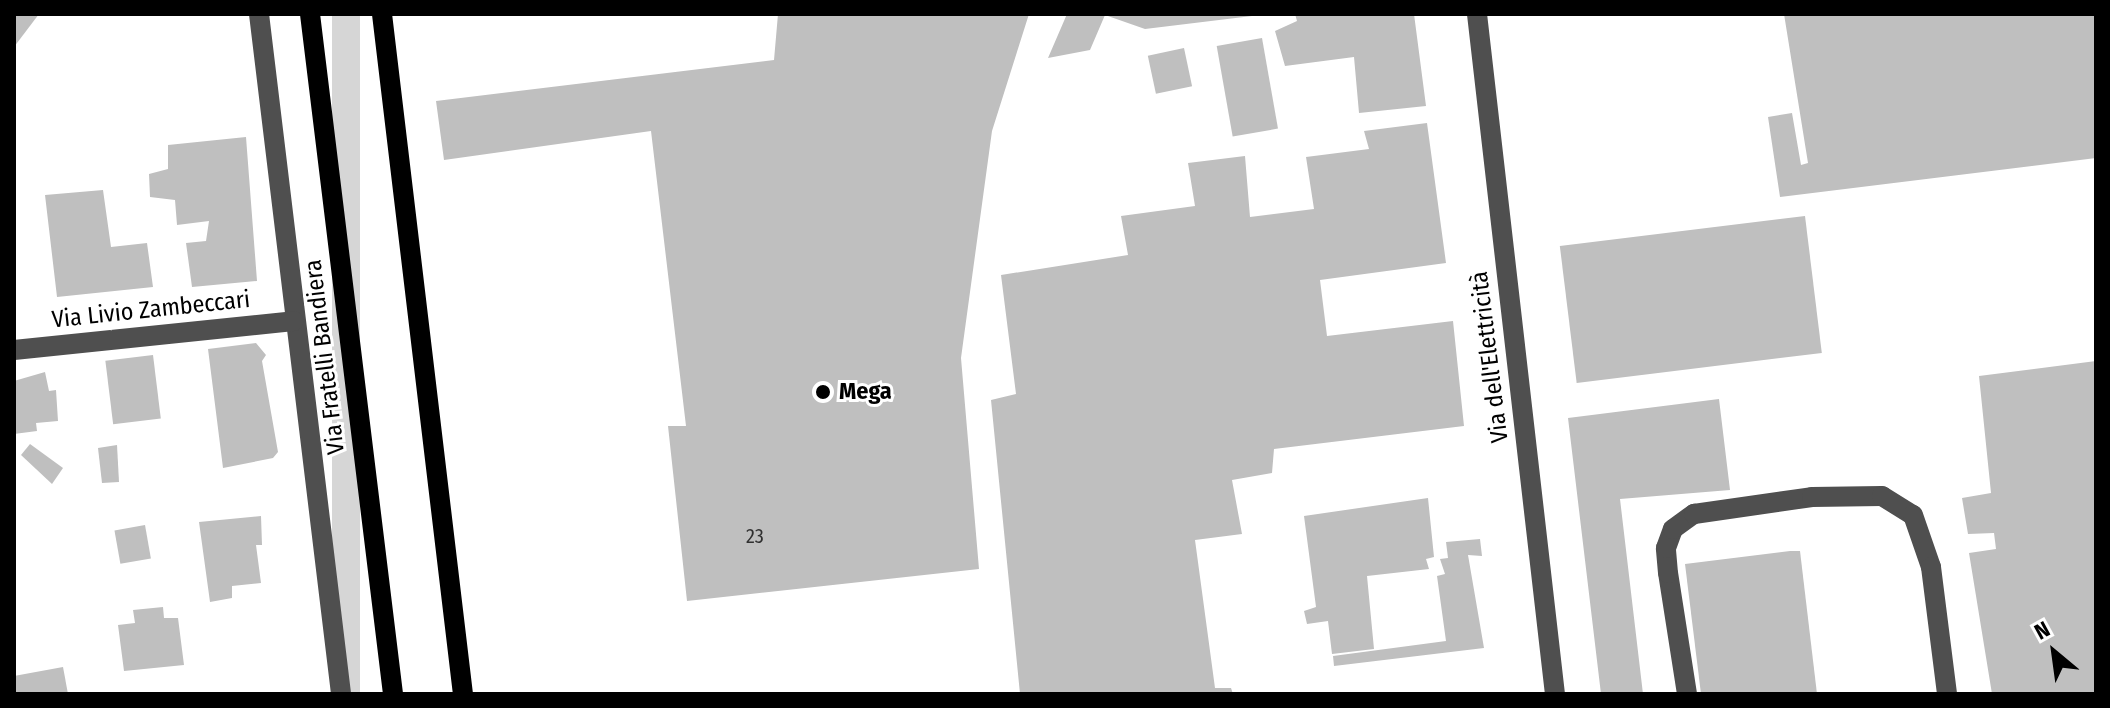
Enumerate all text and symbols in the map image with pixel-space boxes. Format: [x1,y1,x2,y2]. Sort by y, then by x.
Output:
street label: Via Fratelli Bandiera [299,258,351,456]
street label: Via dell'Elettricità [1465,270,1515,444]
street label: Via Livio Zambeccari [50,285,252,335]
place label: Mega [839,378,892,406]
marker: Mega [814,383,832,401]
house number: 23 [746,524,764,548]
north arrow [2014,612,2094,692]
text: N [2030,616,2054,646]

